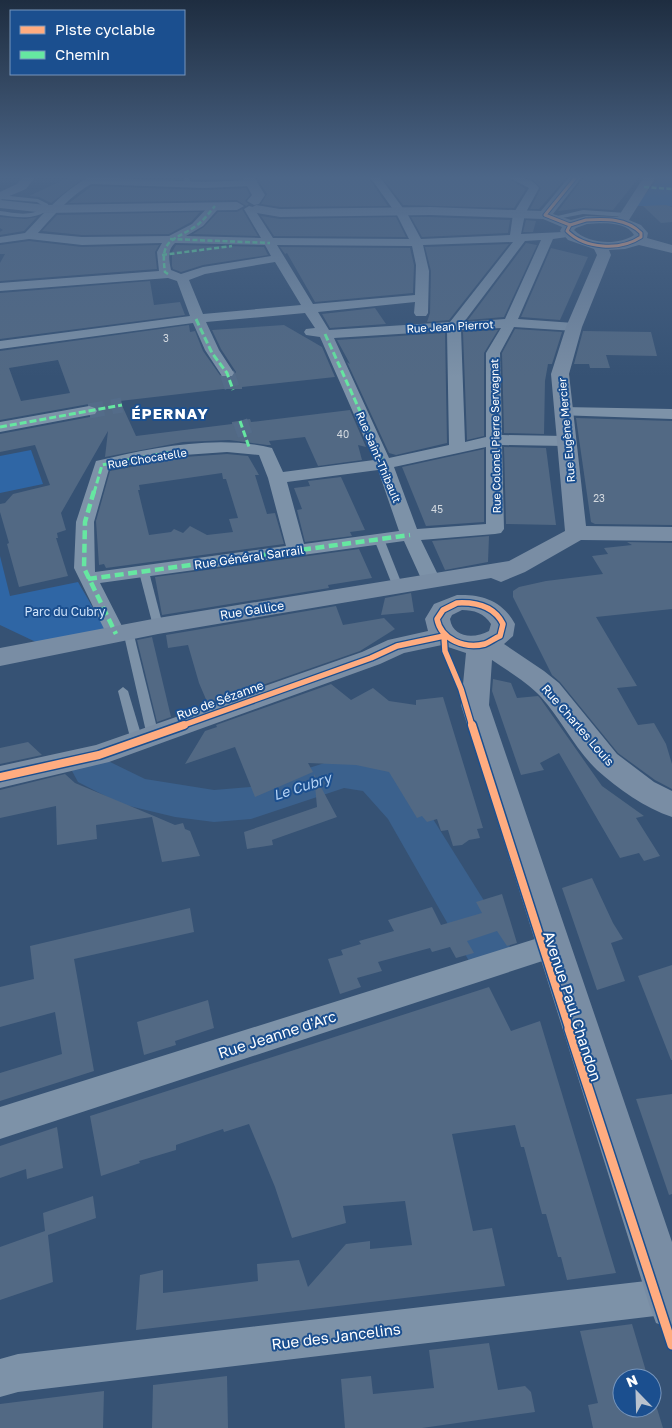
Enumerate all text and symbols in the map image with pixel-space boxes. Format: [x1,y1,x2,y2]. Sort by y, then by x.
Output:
legend [10,10,185,75]
text: Piste cyclable [55,20,156,38]
text: Chemin [55,45,110,63]
street label: Rue Jean Pierrot [406,317,494,335]
house number: 3 [163,332,169,344]
street label: Rue Colonel Pierre Servagnat [487,358,503,514]
street label: Rue Eugène Mercier [555,376,577,483]
district label: ÉPERNAY [131,404,209,422]
street label: Rue Saint-Thibault [354,409,404,505]
house number: 40 [337,428,349,440]
street label: Rue Chocatelle [106,445,188,471]
house number: 23 [593,492,605,504]
house number: 45 [431,503,443,515]
street label: Rue Général Sarrail [193,542,305,572]
street label: Rue Gallice [219,598,285,622]
park label: Parc du Cubry [25,604,106,619]
street label: Rue de Sézanne [174,677,266,723]
street label: Rue Charles Louis [539,681,617,769]
water label: Le Cubry [271,768,335,803]
street label: Avenue Paul Chandon [540,929,606,1083]
street label: Rue Jeanne d'Arc [216,1006,338,1062]
street label: Rue des Jancelins [270,1319,402,1353]
north arrow [612,1368,662,1418]
text: N [624,1371,640,1390]

